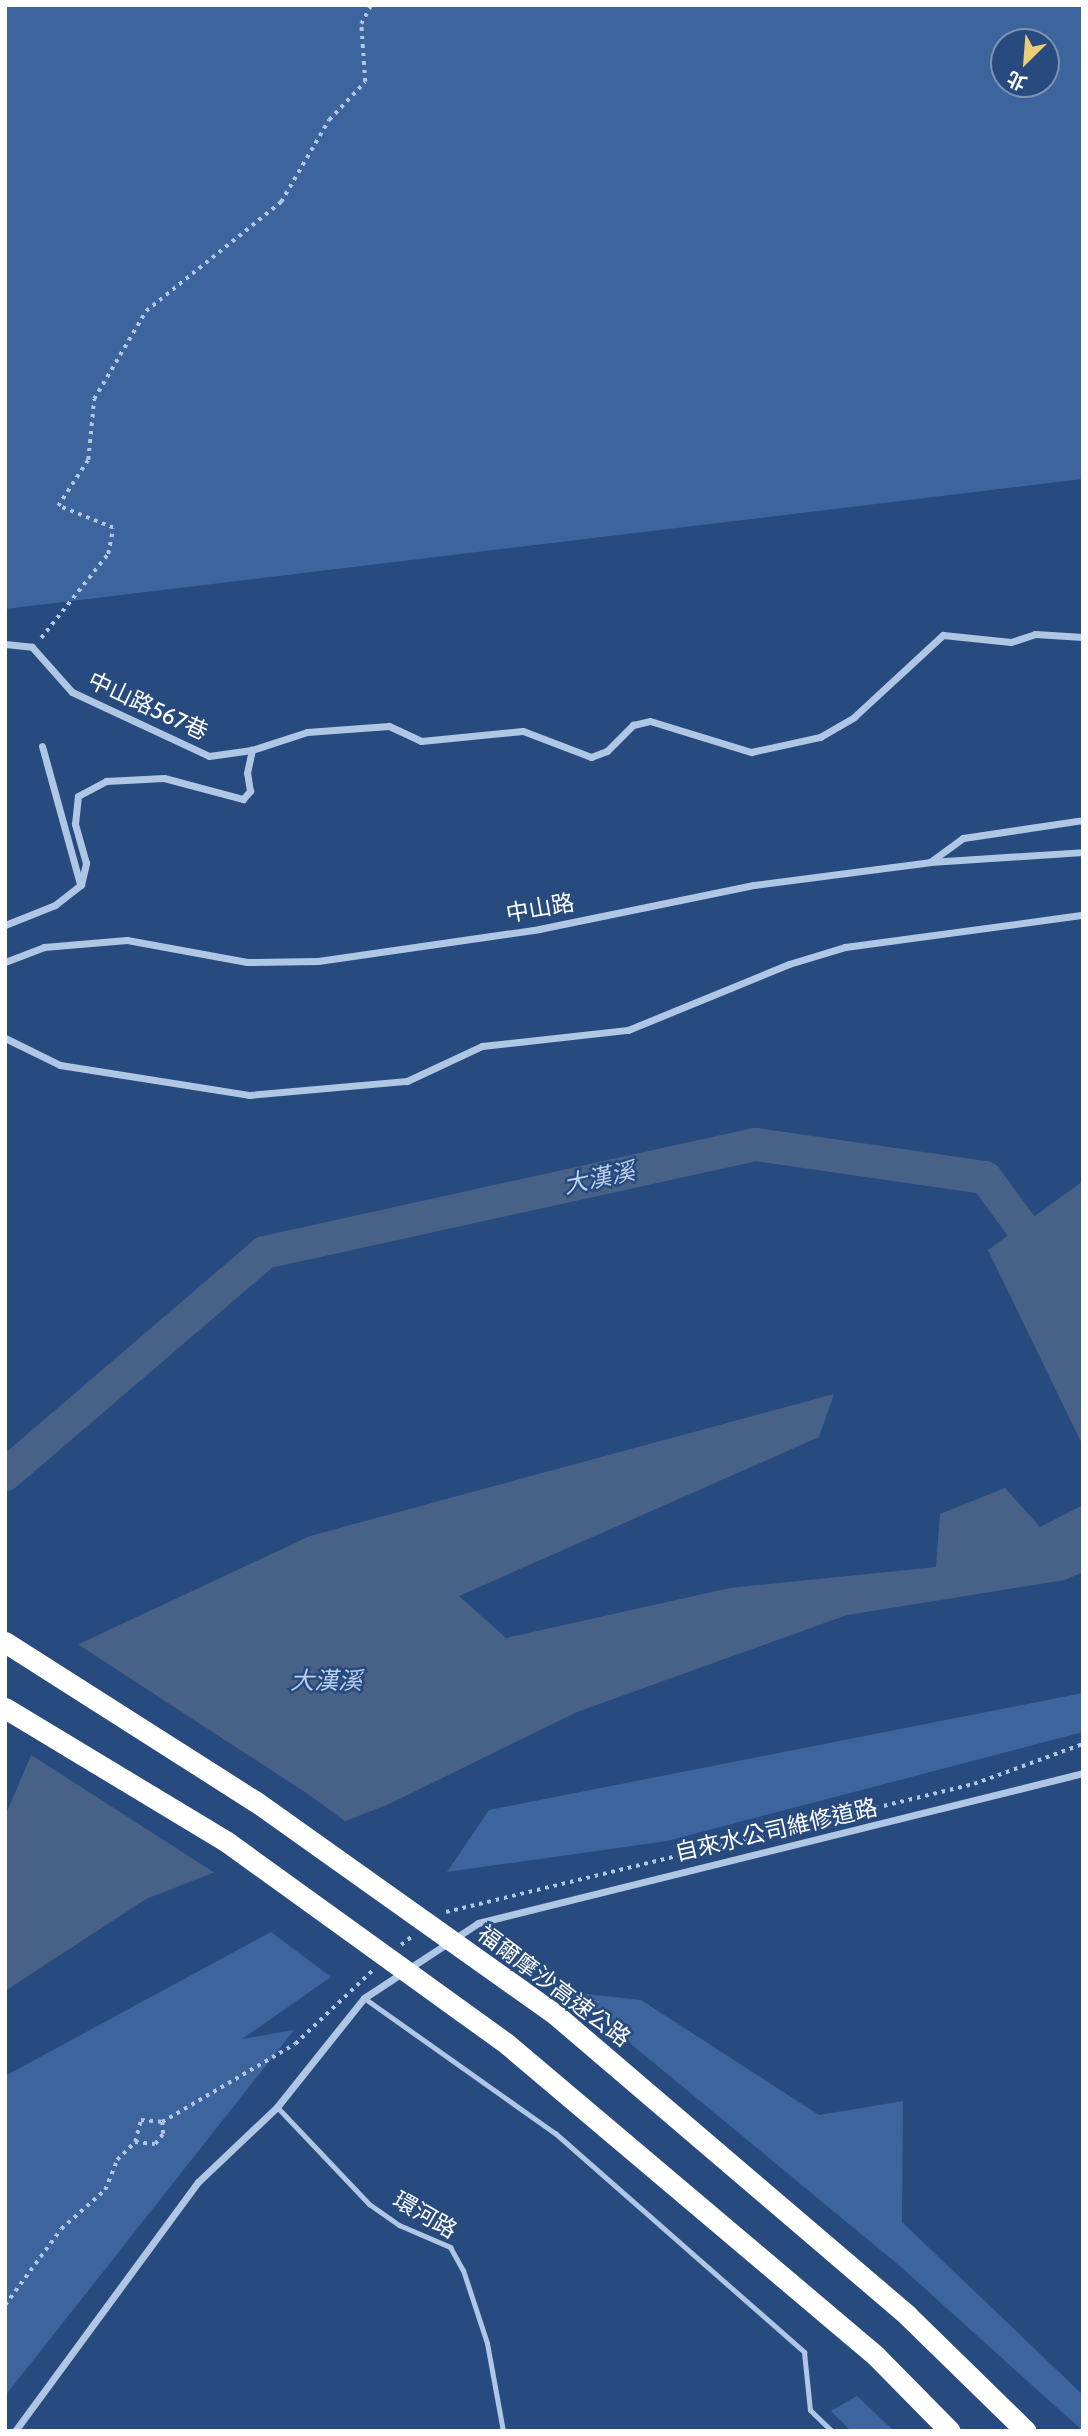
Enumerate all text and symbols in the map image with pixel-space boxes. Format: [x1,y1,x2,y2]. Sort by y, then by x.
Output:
north arrow [990,28,1060,98]
text: 北 [1003,66,1030,95]
street label: 中山路567巷 [84,666,212,746]
street label: 中山路 [504,888,576,928]
water label: 大漢溪 [561,1156,637,1200]
water label: 大漢溪 [290,1667,362,1695]
street label: 自來水公司維修道路 [672,1793,880,1867]
street label: 福爾摩沙高速公路 [472,1920,636,2052]
street label: 環河路 [388,2186,462,2244]

